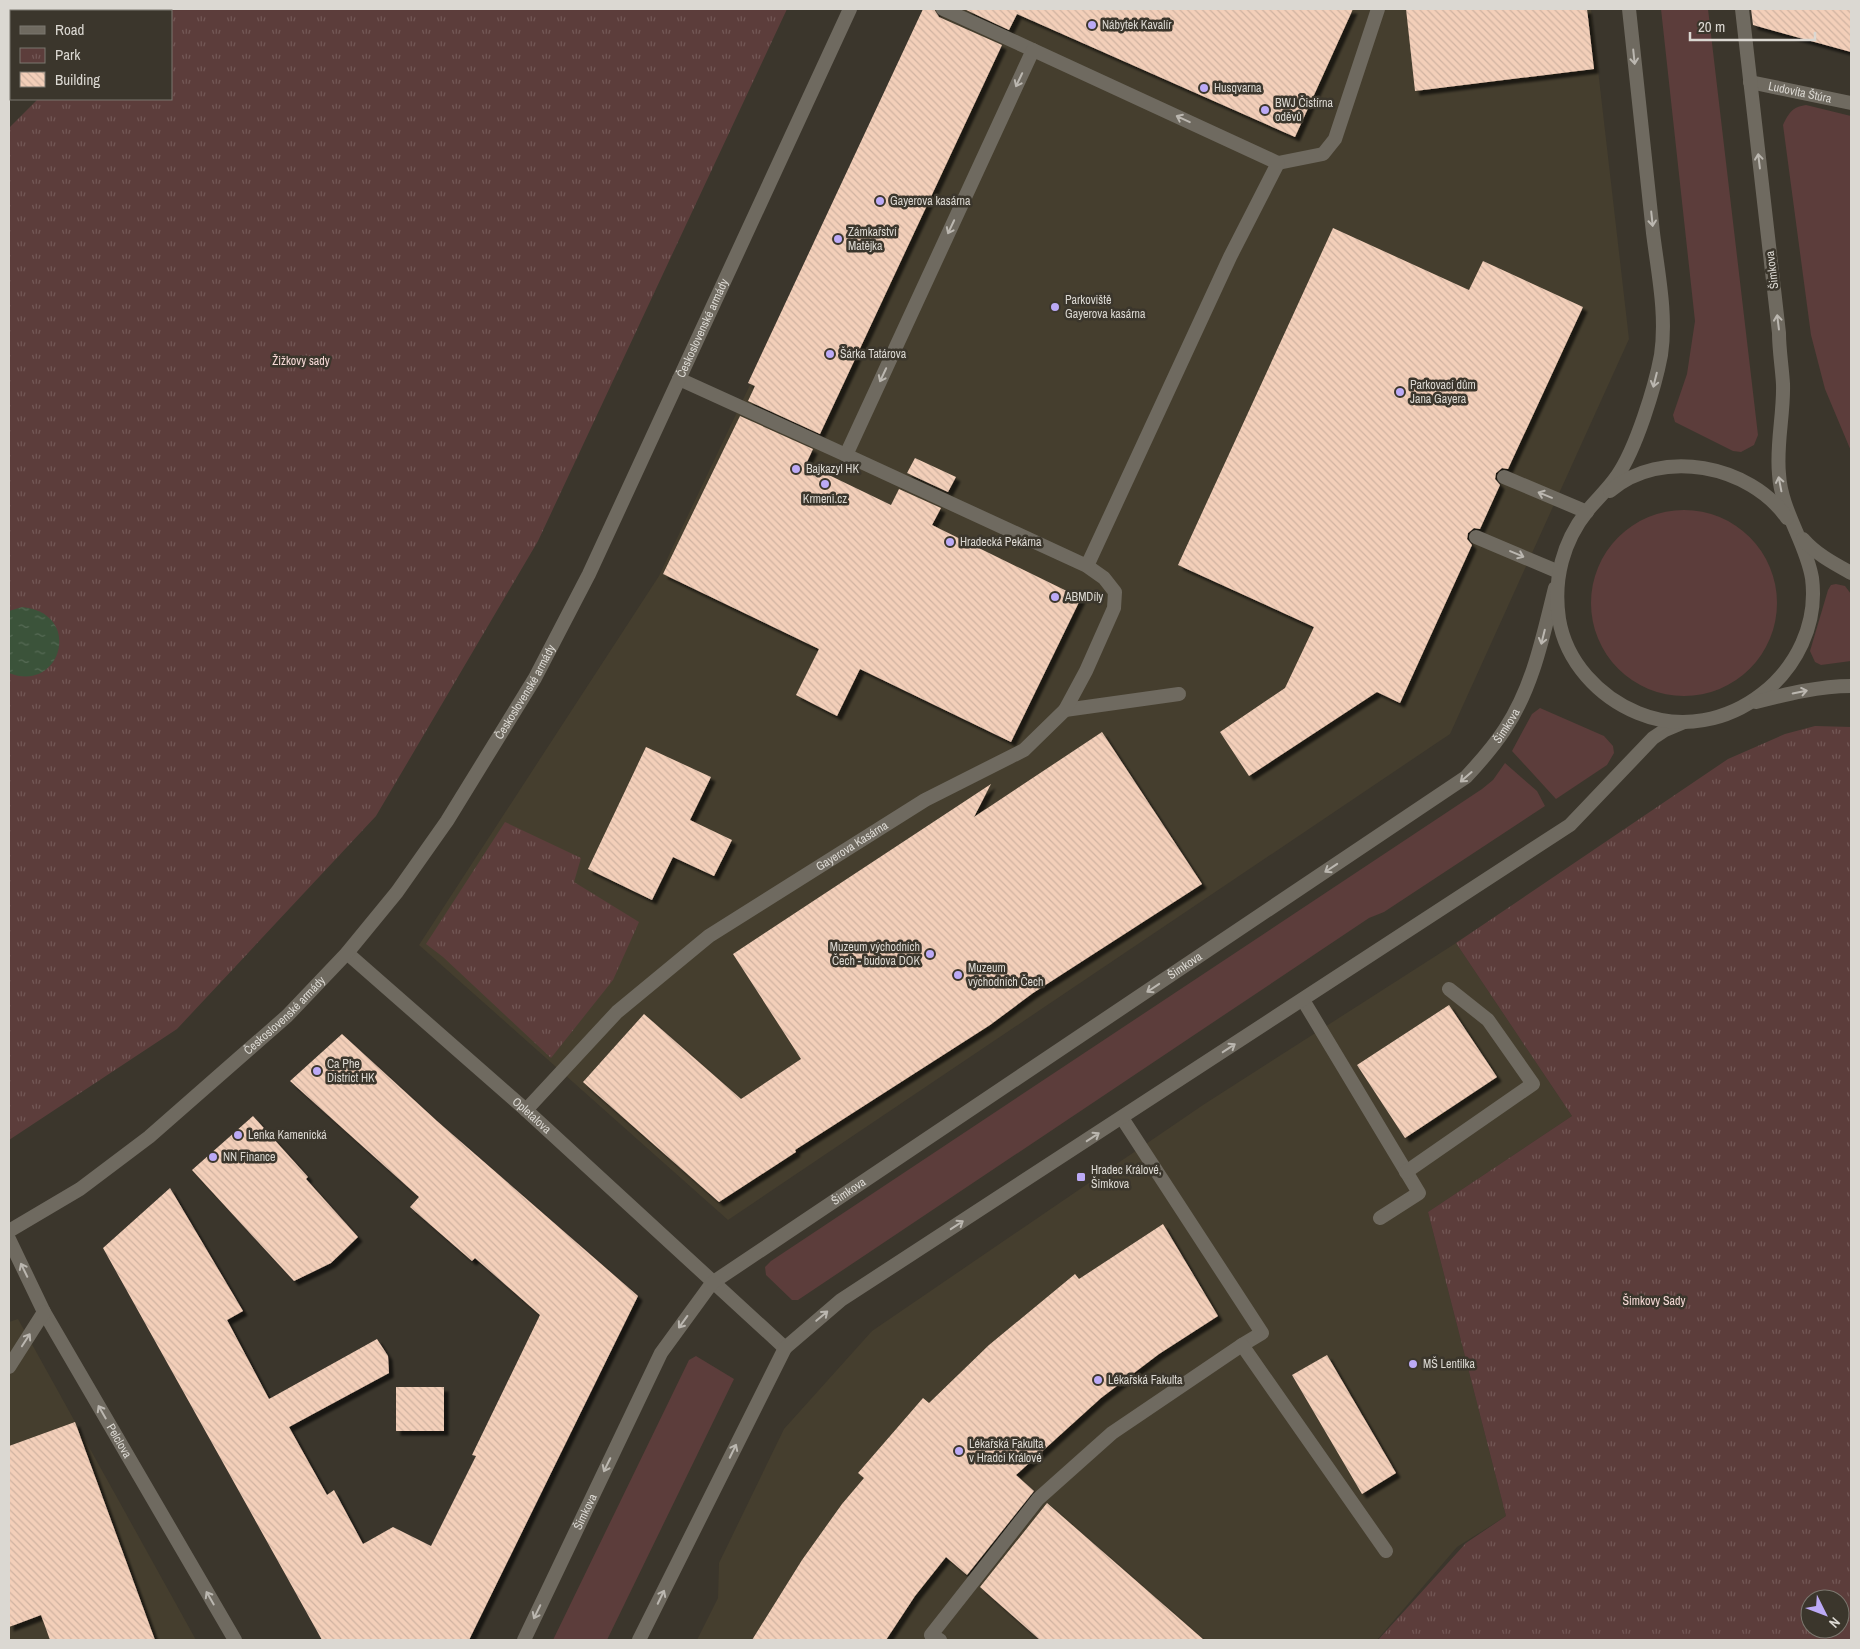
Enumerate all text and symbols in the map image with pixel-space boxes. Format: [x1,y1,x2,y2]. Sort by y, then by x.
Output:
legend [10,10,172,100]
scale bar [1690,10,1815,42]
text: 20 m [1698,16,1725,37]
place label: Nábytek Kavalír [1102,17,1172,33]
text: Road [55,19,84,40]
marker: Nábytek Kavalír [1086,19,1098,31]
text: Park [55,44,81,65]
one-way arrow [1629,49,1639,65]
text: Building [55,69,100,90]
one-way arrow [1014,72,1024,87]
street label: Ludovíta Štúra [1767,78,1833,107]
place label: Husqvarna [1214,80,1262,96]
marker: Husqvarna [1198,82,1210,94]
place label: BWJ Čistírna oděvů [1275,95,1333,125]
marker: BWJ Čistírna oděvů [1259,104,1271,116]
one-way arrow [1176,114,1191,124]
one-way arrow [1754,153,1764,169]
place label: Gayerova kasárna [890,193,971,209]
marker: Gayerova kasárna [874,195,886,207]
one-way arrow [1647,210,1657,226]
one-way arrow [946,219,956,234]
place label: Zámkařství Matějka [848,224,897,254]
marker: Zámkařství Matějka [832,233,844,245]
street label: Šimkova [1762,250,1782,290]
street label: Československé armády [673,276,732,380]
place label: Parkoviště Gayerova kasárna [1065,292,1146,322]
marker: Parkoviště Gayerova kasárna [1049,301,1061,313]
one-way arrow [1773,314,1783,330]
place label: Šárka Tatárova [840,346,907,362]
marker: Šárka Tatárova [824,348,836,360]
park label: Žižkovy sady [272,353,330,369]
one-way arrow [878,367,887,382]
one-way arrow [1650,371,1659,387]
place label: Parkovací dům Jana Gayera [1410,377,1476,407]
marker: Parkovací dům Jana Gayera [1394,386,1406,398]
place label: Bajkazyl HK [806,461,859,477]
marker: Bajkazyl HK [790,463,802,475]
one-way arrow [1775,476,1785,492]
marker: Krmeni.cz [819,478,831,490]
one-way arrow [1538,489,1553,499]
place label: Krmeni.cz [803,491,847,507]
place label: Hradecká Pekárna [960,534,1042,550]
marker: Hradecká Pekárna [944,536,956,548]
one-way arrow [1510,551,1525,560]
place label: ABMDíly [1064,589,1103,605]
marker: ABMDíly [1049,591,1061,603]
one-way arrow [1537,628,1547,644]
street label: Československé armády [491,642,559,742]
one-way arrow [1792,686,1808,696]
street label: Šimkova [1490,705,1524,747]
one-way arrow [1459,771,1472,782]
street label: Gayerova Kasárna [813,817,891,875]
one-way arrow [1325,863,1339,873]
place label: Muzeum východních Čech - budova DOK [830,939,920,969]
marker: Muzeum východních Čech - budova DOK [924,948,936,960]
street label: Šimkova [1164,948,1206,983]
place label: Muzeum východních Čech [968,960,1043,990]
marker: Muzeum východních Čech [952,969,964,981]
street label: Československé armády [240,973,329,1058]
one-way arrow [1146,983,1160,993]
one-way arrow [1222,1043,1236,1053]
place label: Ca Phe District HK [327,1056,375,1086]
marker: Ca Phe District HK [311,1065,323,1077]
street label: Opletalova [509,1094,555,1138]
place label: Lenka Kamenická [248,1127,327,1143]
marker: Lenka Kamenická [232,1129,244,1141]
one-way arrow [1085,1131,1099,1141]
place label: NN Finance [223,1149,276,1165]
marker: NN Finance [207,1151,219,1163]
place label: Hradec Králové, Šimkova [1091,1162,1162,1192]
marker: Hradec Králové, Šimkova [1075,1171,1087,1183]
street label: Šimkova [828,1174,869,1209]
one-way arrow [949,1220,963,1230]
one-way arrow [19,1263,28,1278]
park label: Šimkovy Sady [1623,1293,1686,1309]
one-way arrow [816,1311,829,1322]
one-way arrow [678,1315,688,1329]
one-way arrow [22,1333,32,1347]
place label: MŠ Lentilka [1423,1356,1475,1372]
marker: MŠ Lentilka [1407,1358,1419,1370]
place label: Lékařská Fakulta [1108,1372,1183,1388]
marker: Lékařská Fakulta [1092,1374,1104,1386]
one-way arrow [97,1406,107,1420]
street label: Pelclova [103,1421,136,1461]
place label: Lékařská Fakulta v Hradci Králové [969,1436,1044,1466]
one-way arrow [729,1444,738,1459]
marker: Lékařská Fakulta v Hradci Králové [953,1445,965,1457]
one-way arrow [602,1457,612,1472]
street label: Šimkova [570,1491,601,1533]
one-way arrow [656,1589,666,1604]
north arrow [1800,1589,1850,1639]
one-way arrow [205,1592,215,1606]
one-way arrow [532,1604,541,1619]
text: N [1825,1614,1844,1632]

